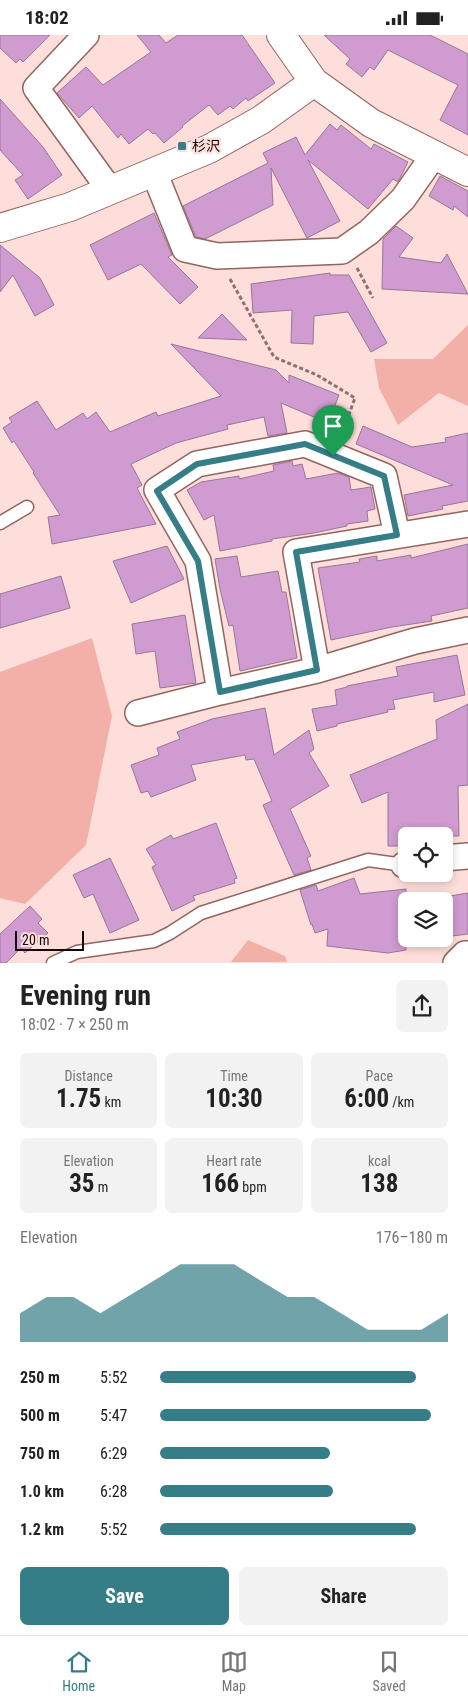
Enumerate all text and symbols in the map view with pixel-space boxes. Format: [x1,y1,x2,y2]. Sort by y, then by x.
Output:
text: 18:02 [25,6,69,29]
place label: 杉沢 [192,138,220,154]
marker: 杉沢 [176,140,188,152]
pin [312,405,354,456]
icon: arrive [319,412,347,440]
map controls [398,827,453,947]
button: locate [398,827,453,882]
button: layers [398,892,453,947]
scale bar [15,927,84,951]
text: 20 m [22,932,50,948]
text: Evening run [20,979,151,1012]
button: share [396,980,448,1032]
text: 18:02 · 7 × 250 m [20,1015,129,1034]
text: Distance [65,1068,113,1084]
text: Time [220,1068,248,1084]
text: Pace [366,1068,393,1084]
text: 1.75 [56,1084,101,1113]
text: 10:30 [205,1084,263,1113]
text: 6:00 [344,1084,389,1113]
text: km [101,1094,121,1110]
text: /km [389,1094,414,1110]
text: Elevation [63,1153,114,1169]
text: Heart rate [206,1153,262,1169]
text: kcal [368,1153,391,1169]
text: 35 [69,1169,94,1198]
text: 166 [201,1169,239,1198]
text: 138 [360,1169,398,1198]
text: m [94,1179,108,1195]
text: bpm [239,1179,267,1195]
text: Elevation [20,1228,78,1247]
text: 176–180 m [376,1228,448,1247]
text: 250 m [20,1368,60,1387]
text: 5:52 [100,1368,127,1387]
text: 500 m [20,1406,60,1425]
text: 5:47 [100,1406,127,1425]
text: 750 m [20,1444,60,1463]
text: 6:29 [100,1444,127,1463]
text: 1.0 km [20,1482,64,1501]
text: 6:28 [100,1482,127,1501]
text: 1.2 km [20,1520,64,1539]
text: 5:52 [100,1520,127,1539]
button: Save [20,1567,229,1625]
button: Share [239,1567,448,1625]
tab: Home [62,1648,95,1694]
tab: Map [220,1648,248,1694]
tab: Saved [372,1648,406,1694]

